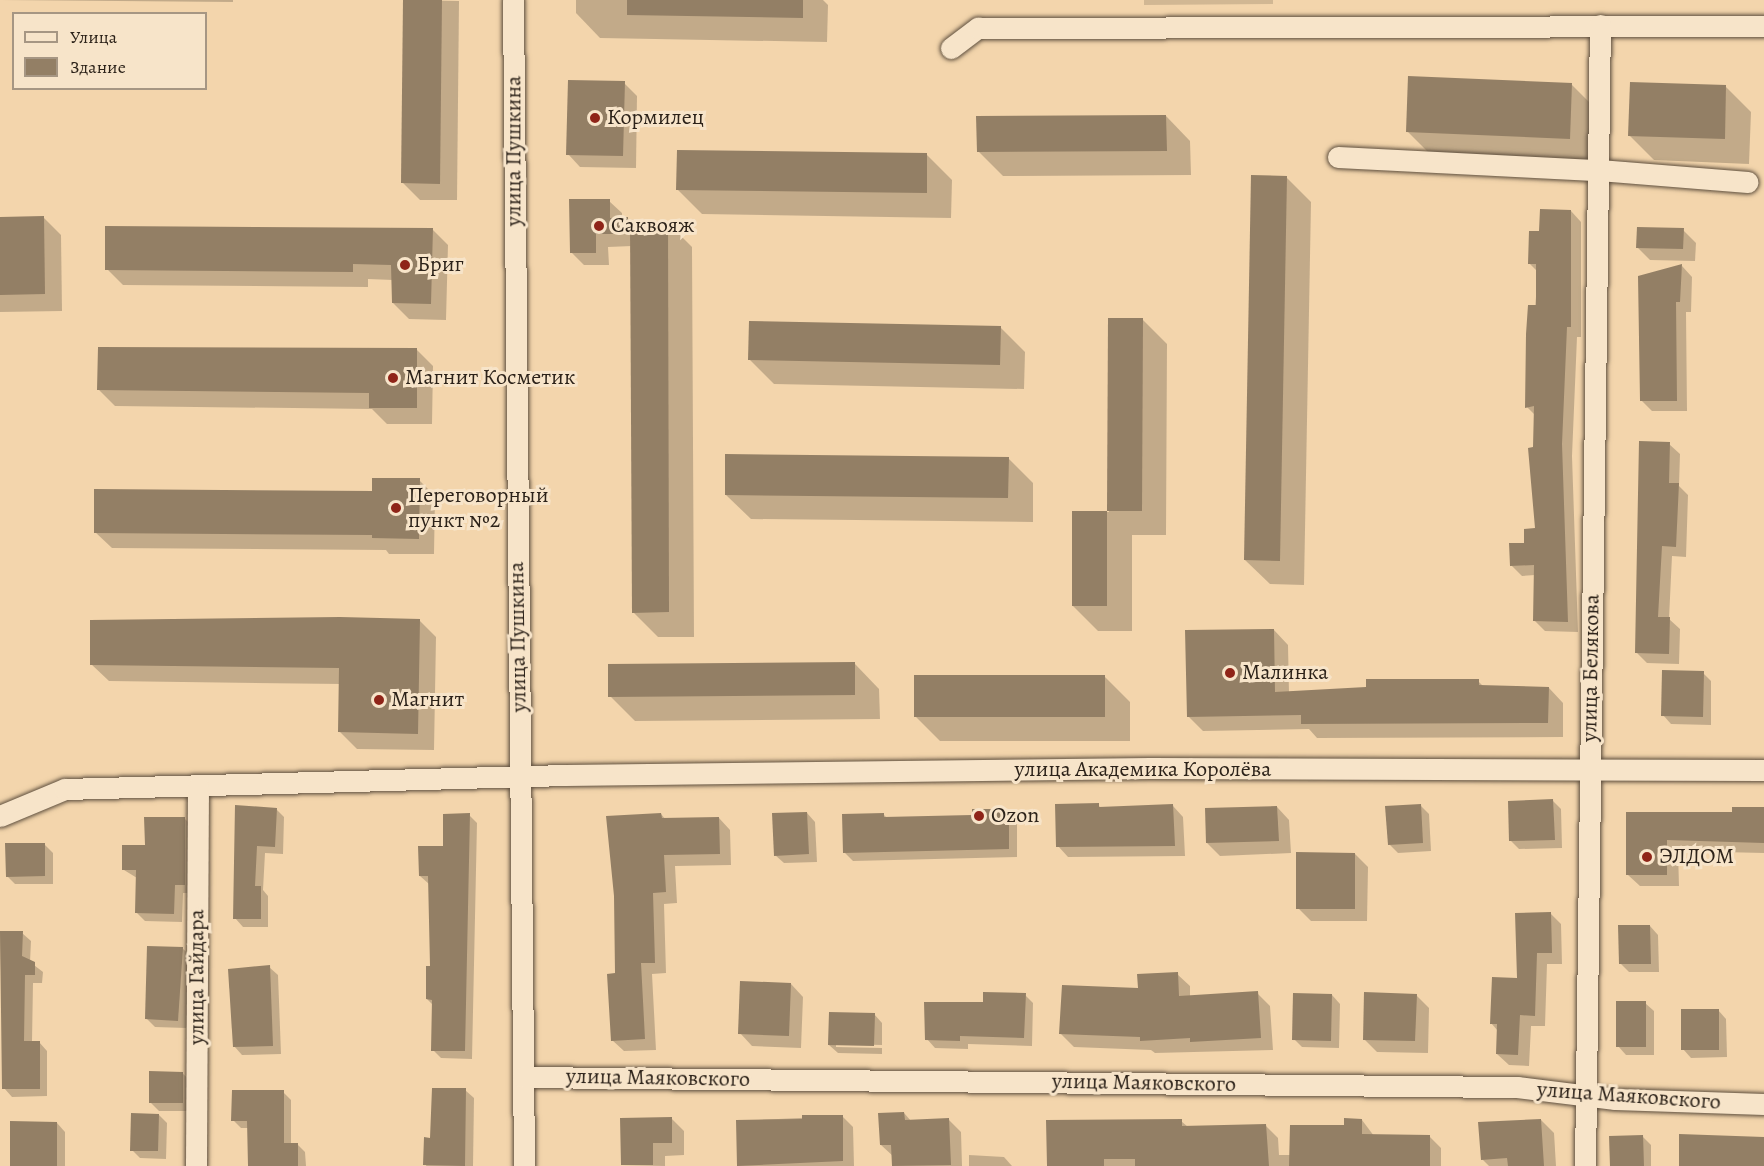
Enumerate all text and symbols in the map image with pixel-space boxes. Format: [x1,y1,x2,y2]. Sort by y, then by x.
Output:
legend [12,12,207,90]
text: Улица [70,25,117,49]
text: Здание [70,55,126,79]
street label: улица Пушкина [501,76,527,226]
place label: Кормилец [607,105,704,131]
marker: Кормилец [588,111,602,125]
place label: Саквояж [611,213,695,239]
marker: Саквояж [592,219,606,233]
place label: Бриг [417,252,464,278]
marker: Бриг [398,258,412,272]
place label: Магнит Косметик [405,365,575,391]
marker: Магнит Косметик [386,371,400,385]
place label: Переговорный пункт №2 [408,482,549,534]
marker: Переговорный пункт №2 [389,501,403,515]
street label: улица Пушкина [503,561,533,713]
street label: улица Белякова [1577,594,1605,742]
place label: Малинка [1242,660,1328,686]
marker: Малинка [1223,666,1237,680]
place label: Магнит [391,687,464,713]
marker: Магнит [372,693,386,707]
street label: улица Академика Королёва [1015,757,1271,783]
place label: Ozon [991,803,1039,829]
marker: Ozon [972,809,986,823]
place label: ЭЛДОМ [1659,844,1734,870]
marker: ЭЛДОМ [1640,850,1654,864]
street label: улица Гайдара [184,909,210,1045]
street label: улица Маяковского [566,1063,750,1093]
street label: улица Маяковского [1052,1068,1236,1098]
street label: улица Маяковского [1536,1076,1722,1116]

